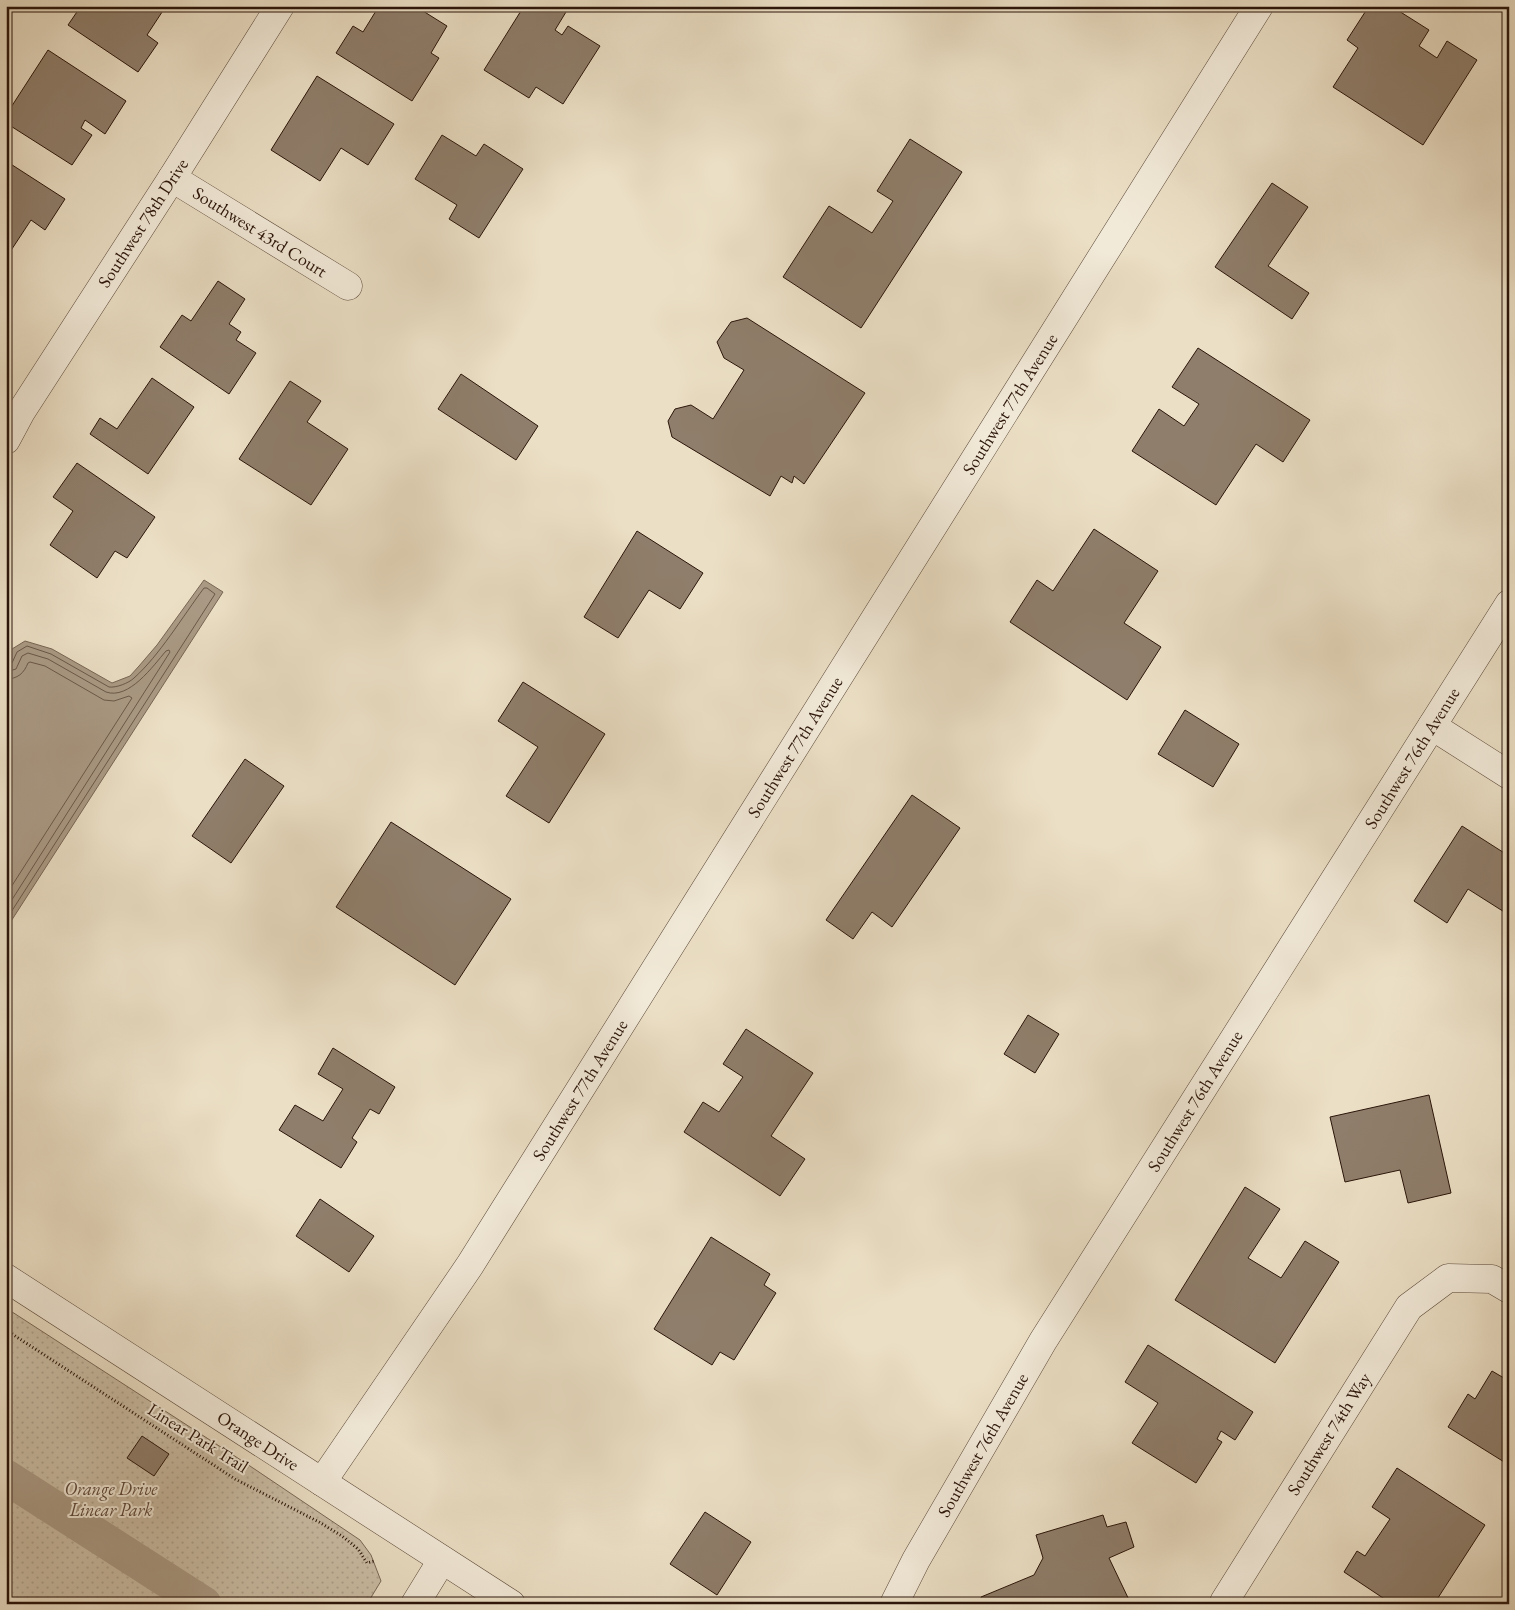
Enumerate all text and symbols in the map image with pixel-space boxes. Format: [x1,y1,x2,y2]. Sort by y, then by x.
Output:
street label: Southwest 78th Drive [92,154,193,292]
street label: Southwest 43rd Court [189,181,332,282]
street label: Southwest 77th Avenue [957,329,1062,479]
street label: Southwest 77th Avenue [742,672,847,822]
street label: Southwest 76th Avenue [1359,683,1464,833]
street label: Southwest 77th Avenue [527,1015,632,1165]
street label: Southwest 76th Avenue [1142,1026,1247,1176]
street label: Southwest 74th Way [1282,1368,1376,1499]
street label: Southwest 76th Avenue [932,1369,1033,1521]
street label: Linear Park Trail [144,1397,253,1478]
street label: Orange Drive [213,1406,304,1476]
park label: Orange Drive Linear Park [65,1477,158,1521]

